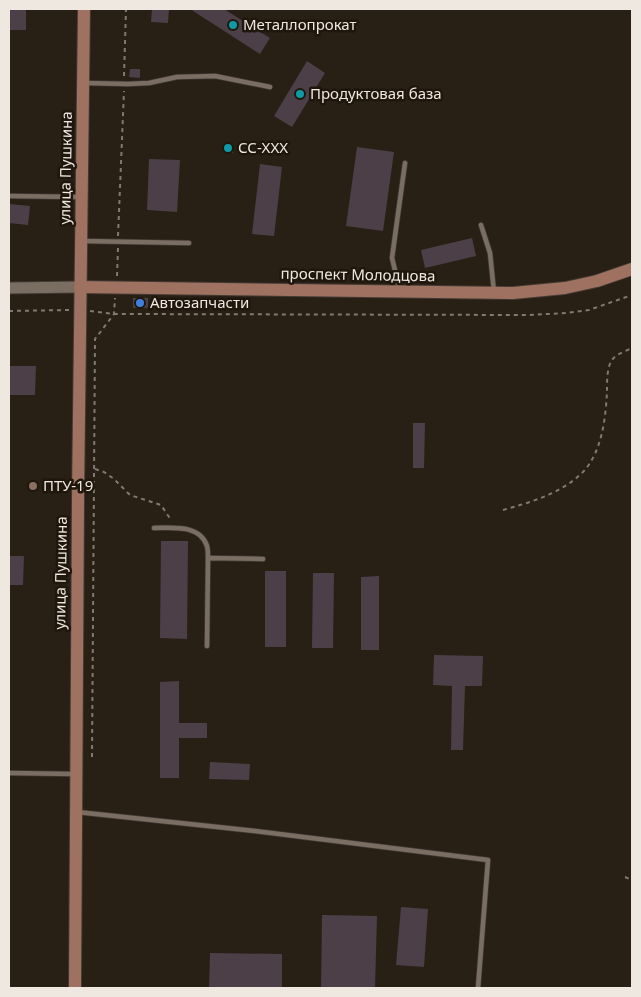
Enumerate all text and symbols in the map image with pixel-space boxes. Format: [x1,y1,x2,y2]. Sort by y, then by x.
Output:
place label: Металлопрокат [243,14,357,34]
marker: Металлопрокат [227,19,239,31]
place label: Продуктовая база [310,83,442,103]
marker: Продуктовая база [294,88,306,100]
street label: улица Пушкина [54,111,76,225]
place label: СС-ХХХ [238,137,288,157]
marker: СС-ХХХ [222,142,234,154]
street label: проспект Молодцова [280,263,436,285]
place label: Автозапчасти [150,292,249,312]
marker: Автозапчасти [134,297,146,309]
place label: ПТУ-19 [43,475,93,495]
marker: ПТУ-19 [27,480,39,492]
street label: улица Пушкина [49,516,71,630]

